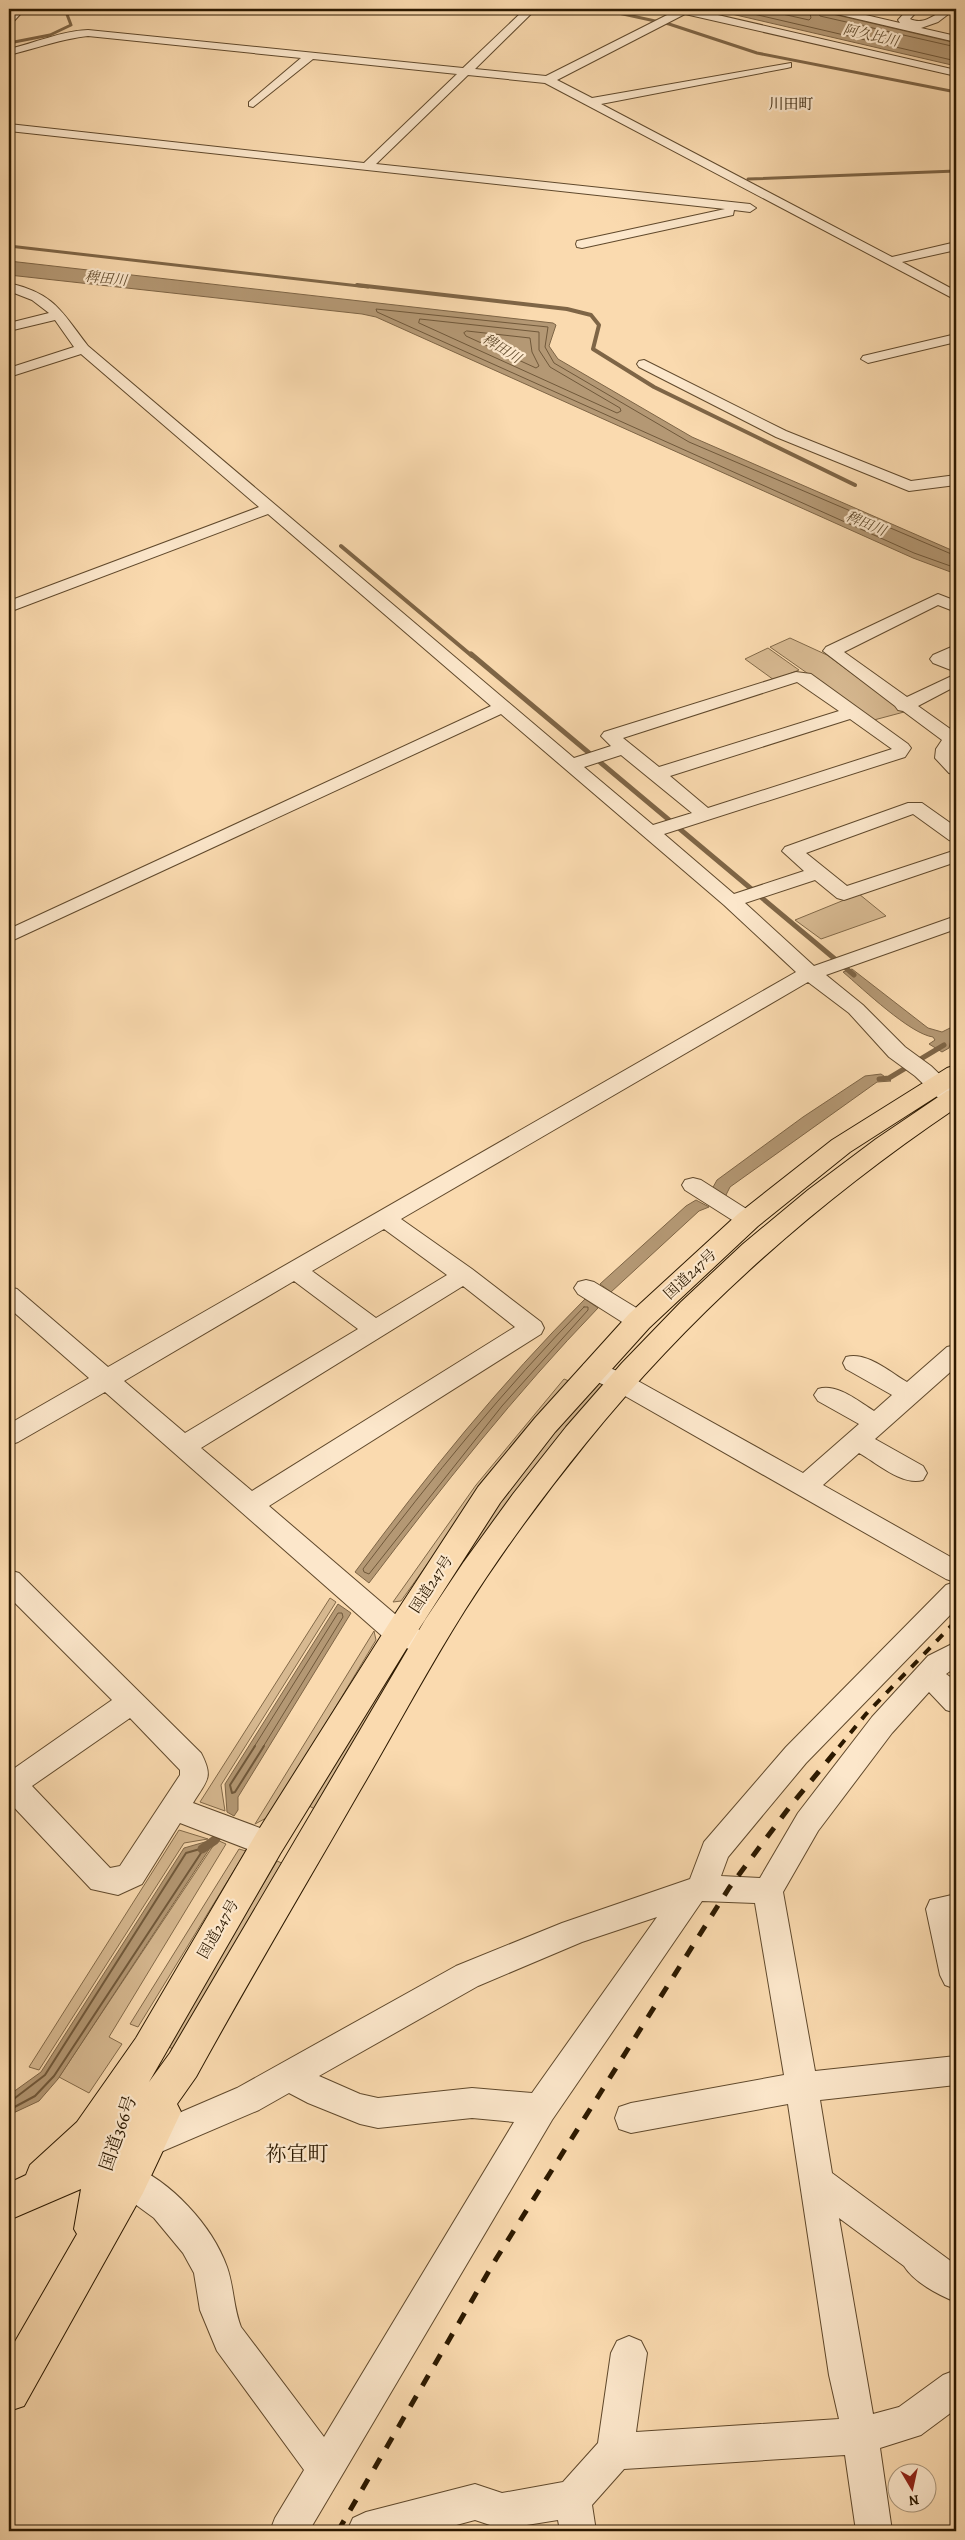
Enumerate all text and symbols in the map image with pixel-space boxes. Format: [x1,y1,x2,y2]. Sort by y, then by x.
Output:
water label: 阿久比川 [841,20,902,51]
district label: 川田町 [768,94,814,114]
water label: 稗田川 [84,267,130,290]
water label: 稗田川 [479,329,526,369]
water label: 稗田川 [843,507,891,541]
street label: 国道247号 [659,1244,721,1304]
street label: 国道247号 [405,1551,457,1617]
street label: 国道247号 [193,1896,243,1962]
street label: 国道366号 [94,2092,142,2174]
district label: 祢宜町 [266,2140,329,2168]
north arrow [888,2462,938,2512]
text: N [907,2490,920,2511]

